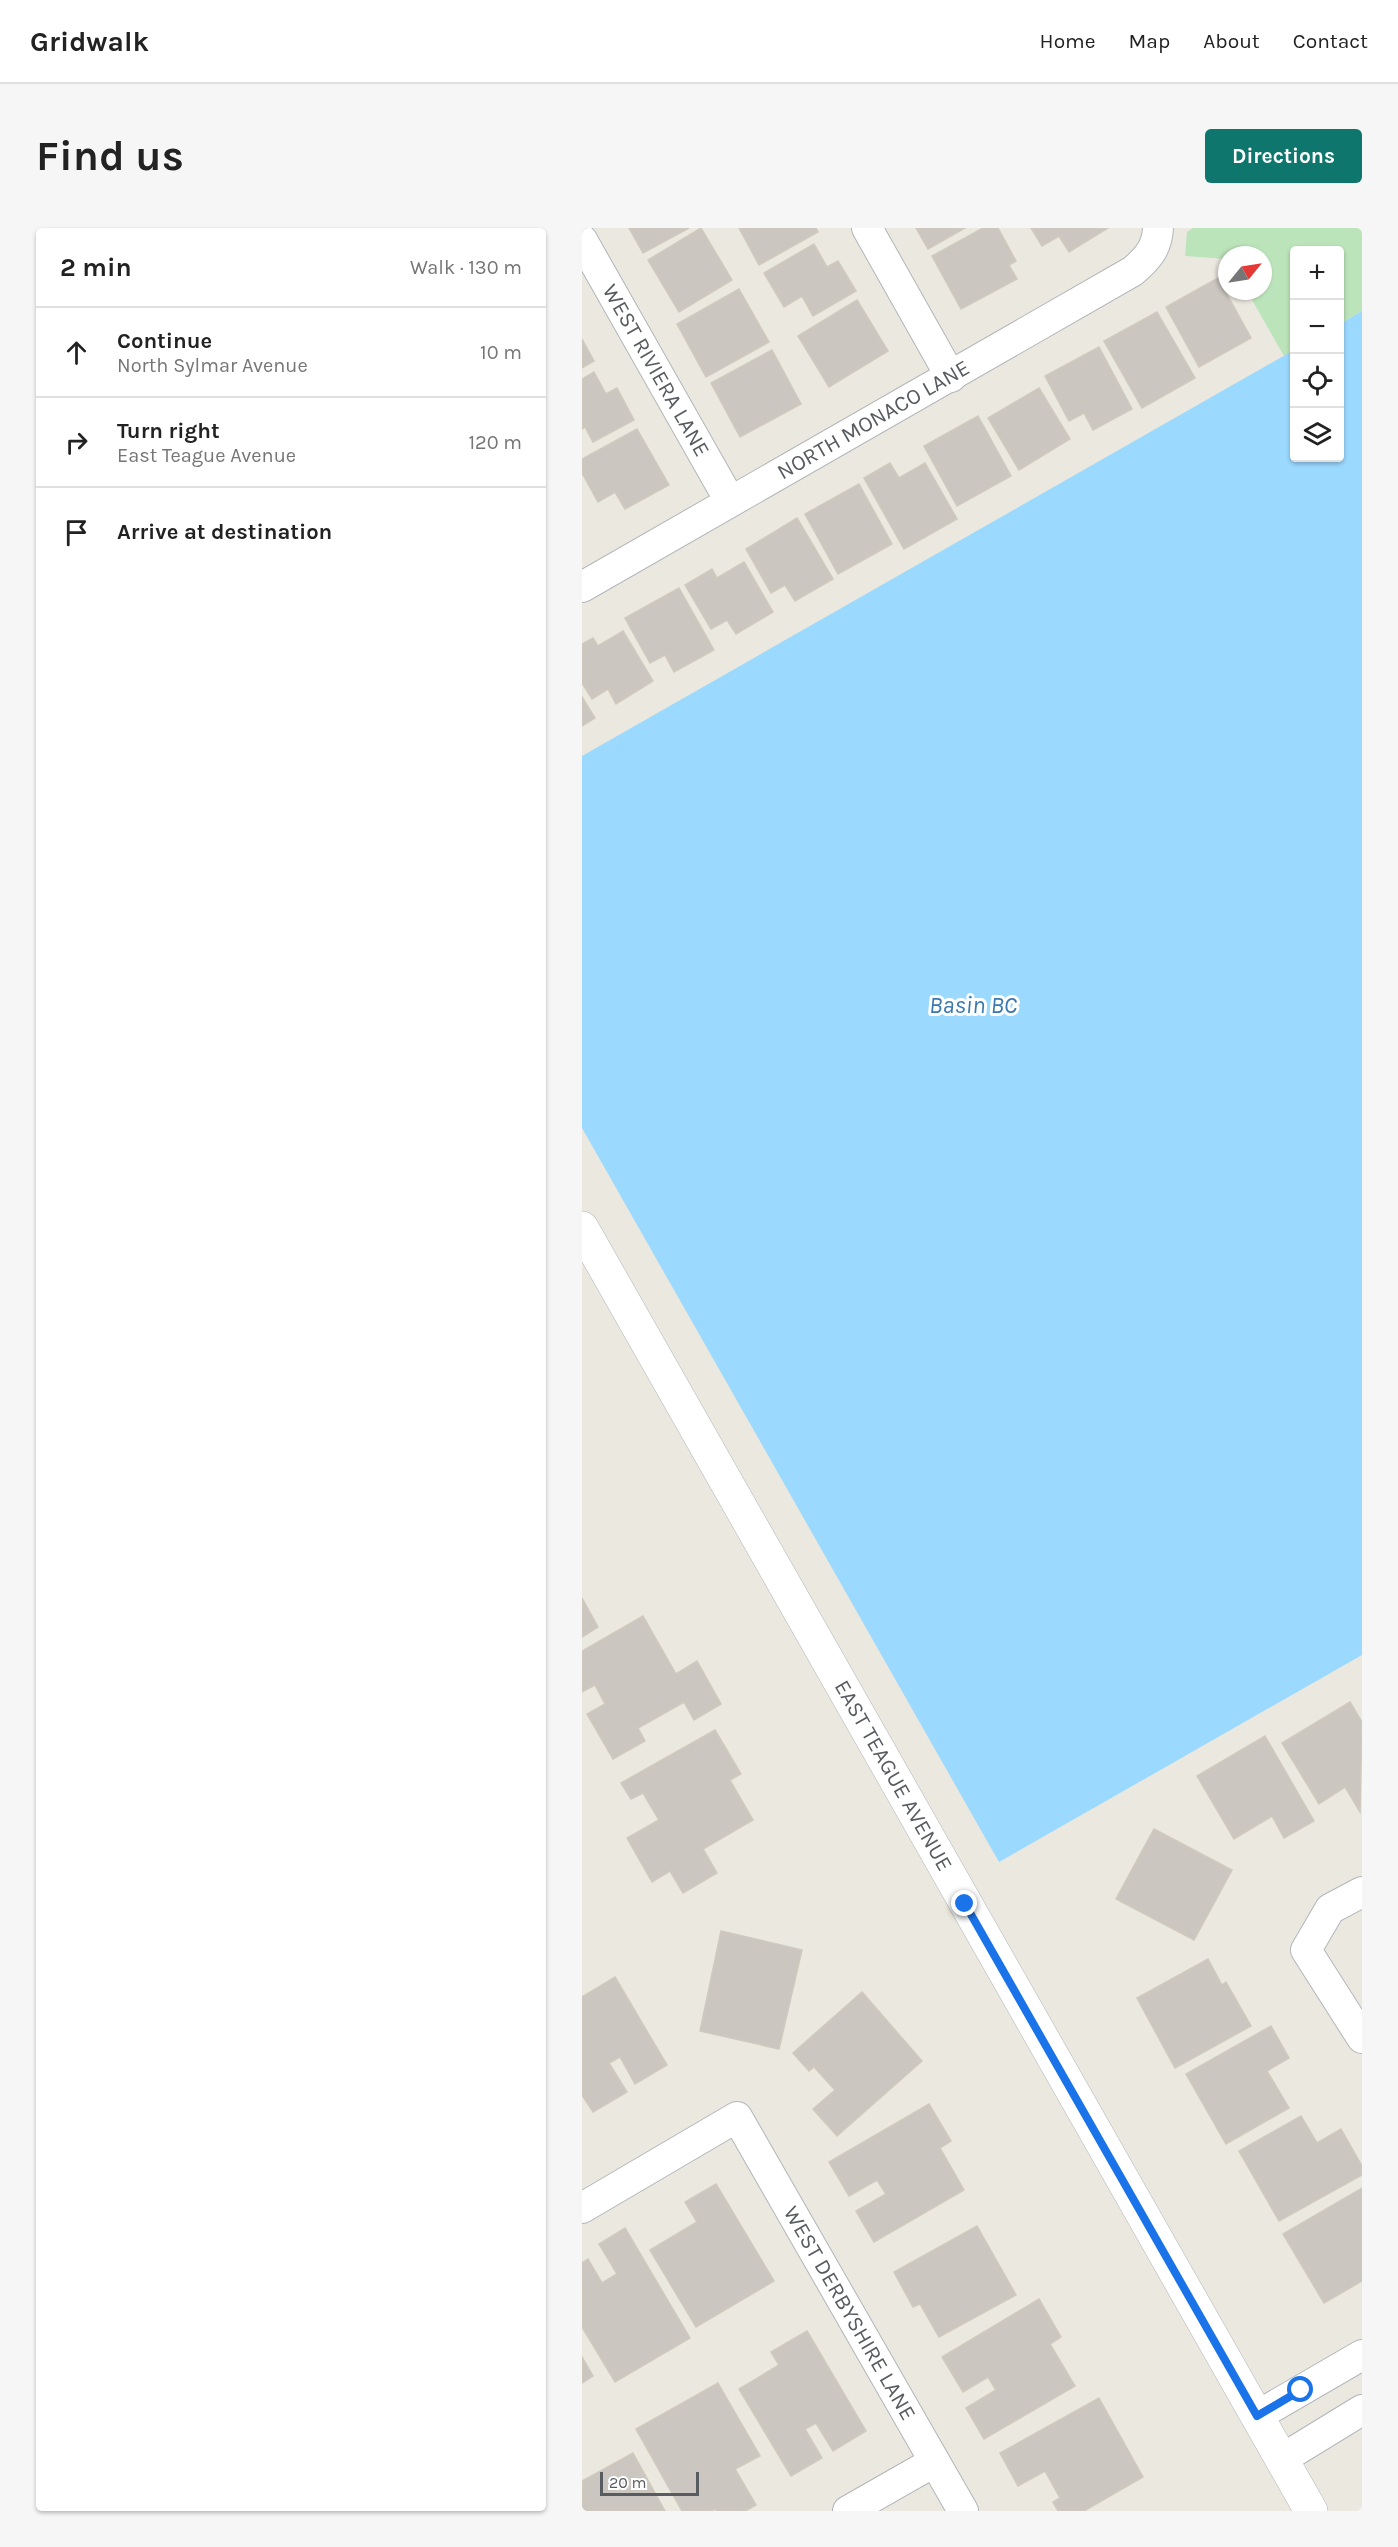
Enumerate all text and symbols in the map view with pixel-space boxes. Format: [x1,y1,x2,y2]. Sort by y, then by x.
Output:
text: Gridwalk [30,25,149,58]
text: Home [1040,29,1096,53]
text: Map [1129,29,1170,53]
text: About [1203,29,1260,53]
text: Contact [1293,29,1368,53]
button: Directions [1205,129,1362,183]
text: Find us [36,131,184,181]
north arrow [1218,246,1272,300]
map controls [1290,246,1344,462]
button: + [1290,246,1344,300]
text: 2 min [60,252,132,283]
text: Walk · 130 m [410,256,522,279]
street label: WEST RIVIERA LANE [597,280,715,461]
button: − [1290,300,1344,354]
text: Continue [117,328,212,354]
icon: ahead [60,336,93,369]
text: 10 m [480,341,522,364]
text: North Sylmar Avenue [117,354,308,377]
street label: NORTH MONACO LANE [773,354,974,485]
button: locate [1290,354,1344,408]
button: layers [1290,408,1344,462]
text: Turn right [117,418,220,444]
icon: right [60,426,93,459]
text: 120 m [468,431,522,454]
text: East Teague Avenue [117,444,296,467]
icon: arrive [60,516,93,549]
text: Arrive at destination [117,519,332,545]
water label: Basin BC [929,991,1018,1019]
street label: EAST TEAGUE AVENUE [829,1676,958,1876]
route end [951,1890,977,1916]
street label: WEST DERBYSHIRE LANE [778,2201,921,2425]
route start [1287,2376,1313,2402]
scale bar [600,2469,699,2496]
text: 20 m [609,2473,647,2492]

